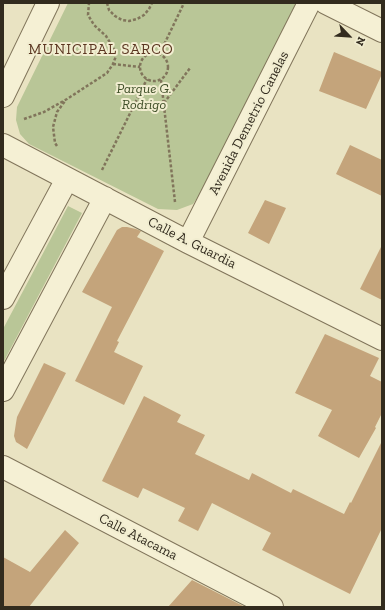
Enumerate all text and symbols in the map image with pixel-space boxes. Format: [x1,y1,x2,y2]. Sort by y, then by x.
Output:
north arrow [329,16,369,56]
text: N [353,35,368,48]
district label: MUNICIPAL SARCO [28,41,174,59]
street label: Avenida Demetrio Canelas [205,48,293,198]
park label: Parque G. Rodrigo [116,81,172,114]
street label: Calle A. Guardia [145,214,239,272]
street label: Calle Atacama [96,510,180,564]

